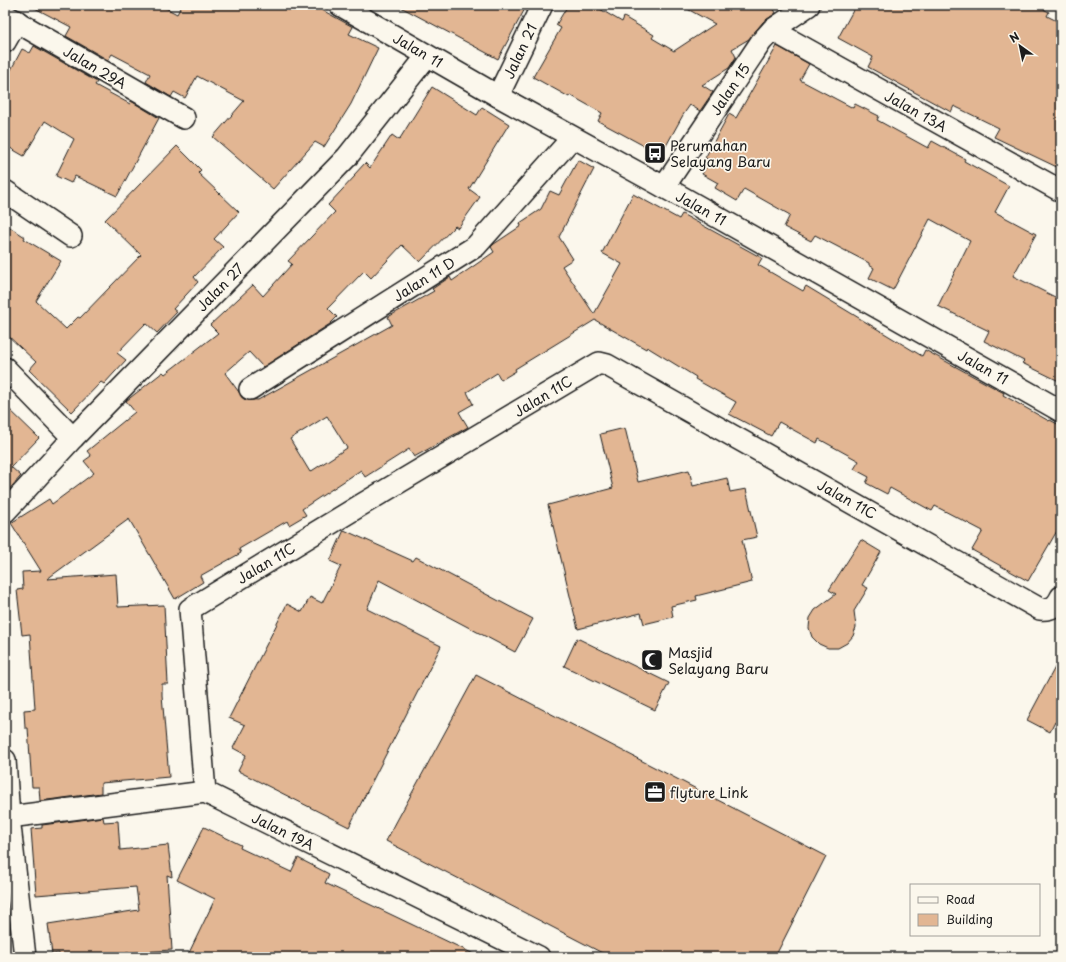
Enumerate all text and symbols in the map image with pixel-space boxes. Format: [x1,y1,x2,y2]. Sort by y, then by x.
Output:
street label: Jalan 21 [498,20,542,82]
north arrow [1000,26,1040,66]
street label: Jalan 11 [389,27,447,73]
text: N [1006,28,1023,47]
street label: Jalan 29A [59,40,131,94]
street label: Jalan 15 [705,59,755,119]
street label: Jalan 13A [881,85,951,137]
place label: Perumahan Selayang Baru [670,135,771,172]
bus stop icon: Perumahan Selayang Baru [642,140,668,166]
street label: Jalan 11 [672,186,730,230]
street label: Jalan 11 D [389,252,459,306]
street label: Jalan 27 [192,258,248,316]
street label: Jalan 11 [954,345,1012,389]
street label: Jalan 11C [510,370,576,422]
street label: Jalan 11C [814,474,880,524]
street label: Jalan 11C [233,537,299,589]
place label: Masjid Selayang Baru [668,642,769,679]
mosque icon: Masjid Selayang Baru [639,647,665,673]
office icon: flyture Link [642,779,668,805]
place label: flyture Link [670,782,749,803]
street label: Jalan 19A [248,807,318,855]
legend [910,884,1040,936]
text: Road [946,890,975,908]
text: Building [946,910,993,928]

